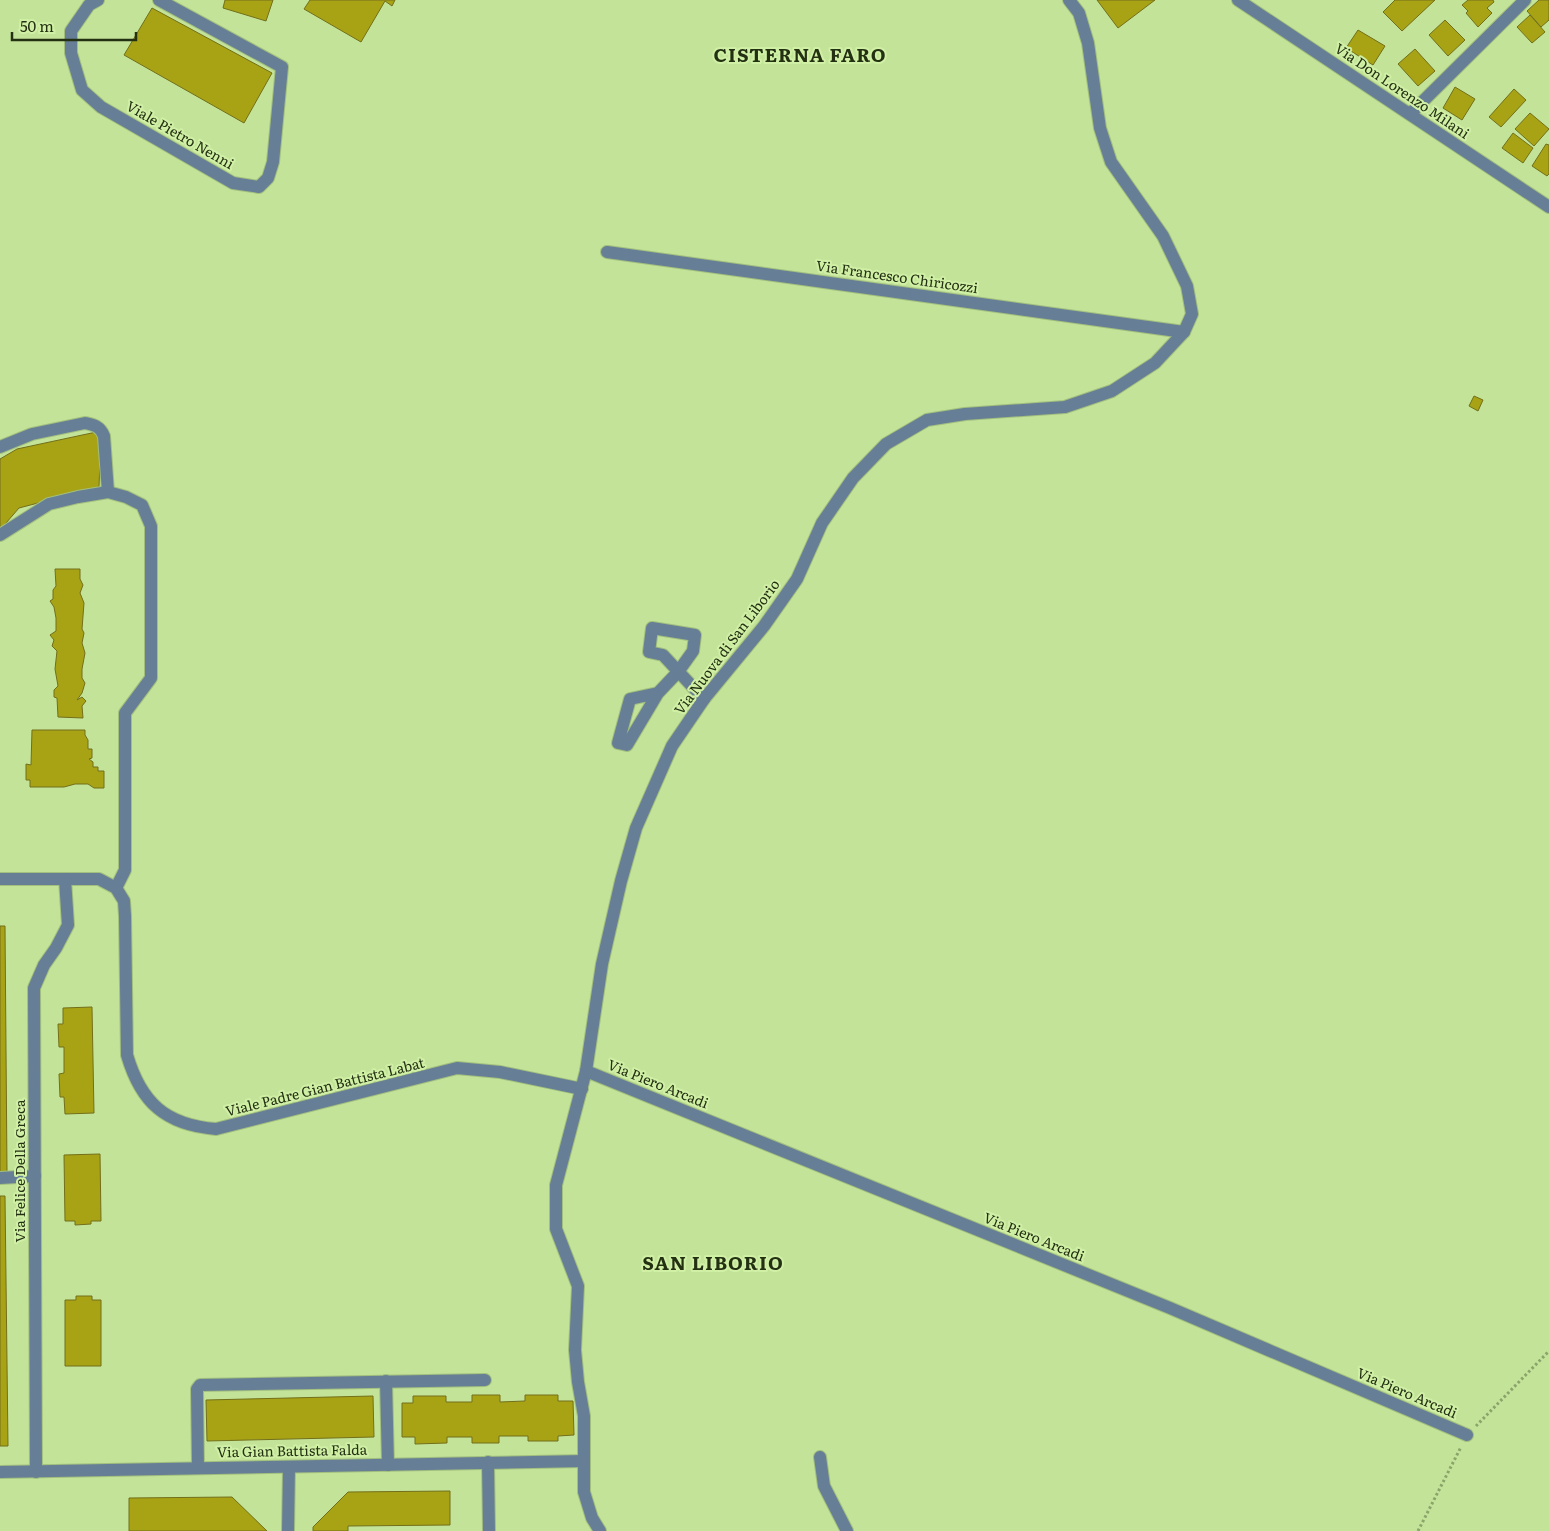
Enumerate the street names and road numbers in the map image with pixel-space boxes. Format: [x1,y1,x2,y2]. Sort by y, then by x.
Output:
street label: Via Don Lorenzo Milani [1331,38,1474,143]
street label: Viale Pietro Nenni [123,95,238,173]
street label: Via Francesco Chiricozzi [815,255,980,297]
street label: Via Nuova di San Liborio [669,575,784,718]
street label: Viale Padre Gian Battista Labat [223,1052,427,1120]
street label: Via Piero Arcadi [605,1054,712,1113]
street label: Via Felice Della Greca [9,1099,29,1242]
street label: Via Piero Arcadi [981,1207,1088,1266]
street label: Via Piero Arcadi [1354,1362,1461,1422]
street label: Via Gian Battista Falda [217,1439,368,1461]

